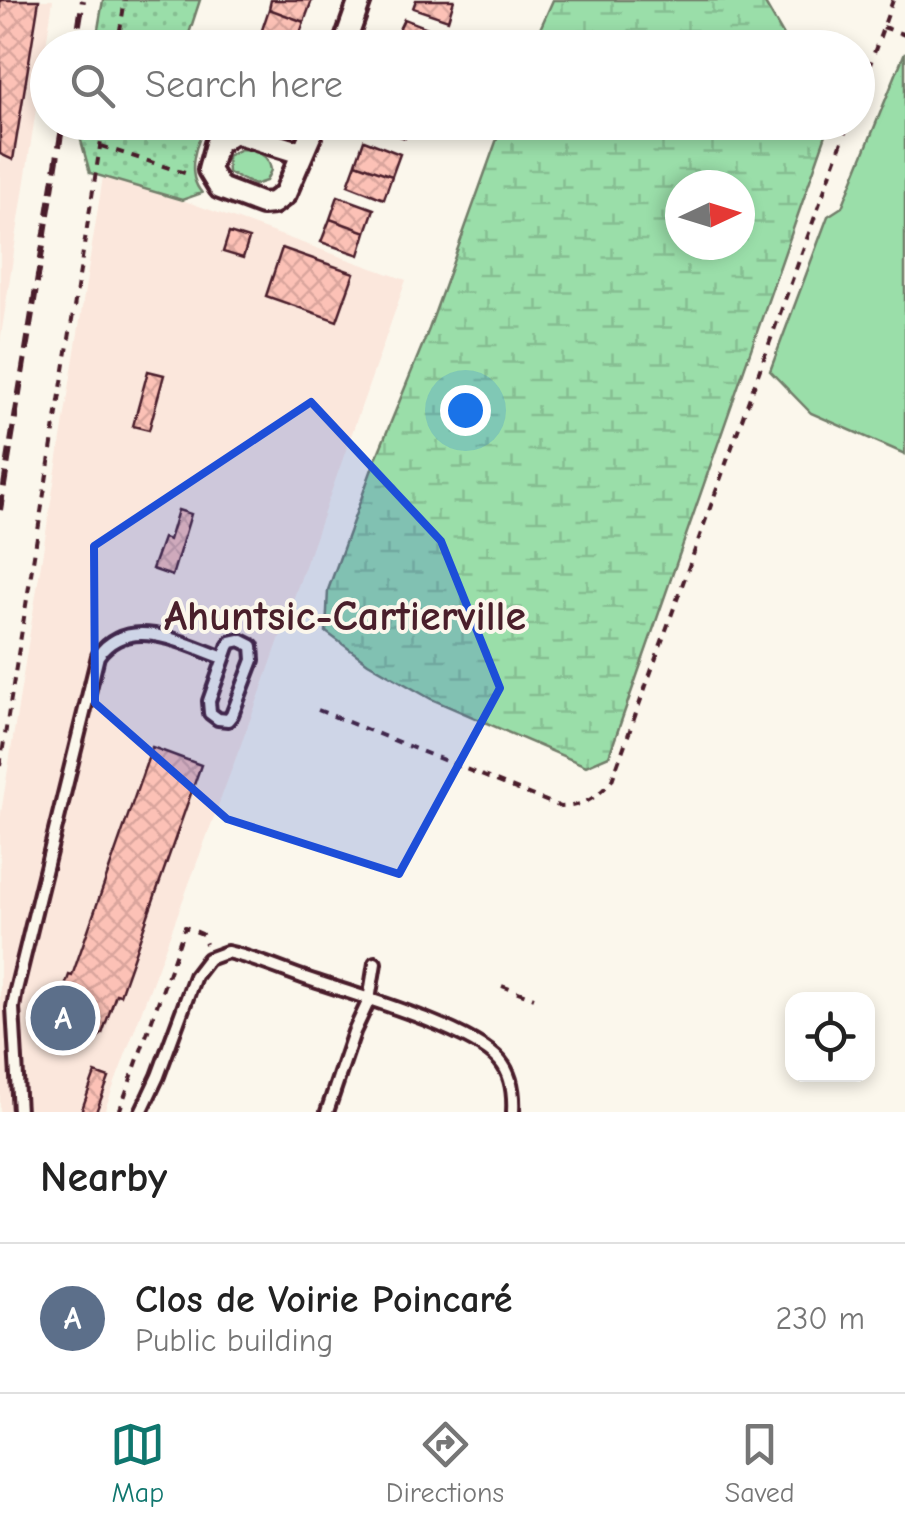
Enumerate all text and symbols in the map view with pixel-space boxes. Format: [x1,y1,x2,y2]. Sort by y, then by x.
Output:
search box [30,30,875,140]
icon: search [65,58,120,113]
text: Search here [145,63,343,107]
north arrow [665,170,755,260]
your location [440,385,491,436]
district label: Ahuntsic-Cartierville [164,592,526,641]
pin: A [30,980,96,1056]
map controls [785,992,875,1082]
button: locate [785,992,875,1082]
text: Nearby [40,1153,167,1202]
text: Clos de Voirie Poincaré [135,1278,512,1322]
text: A [64,1300,81,1337]
text: 230 m [775,1300,865,1337]
text: Public building [135,1322,333,1359]
tab: Map [110,1417,165,1509]
tab: Directions [386,1417,504,1509]
tab: Saved [725,1417,795,1509]

